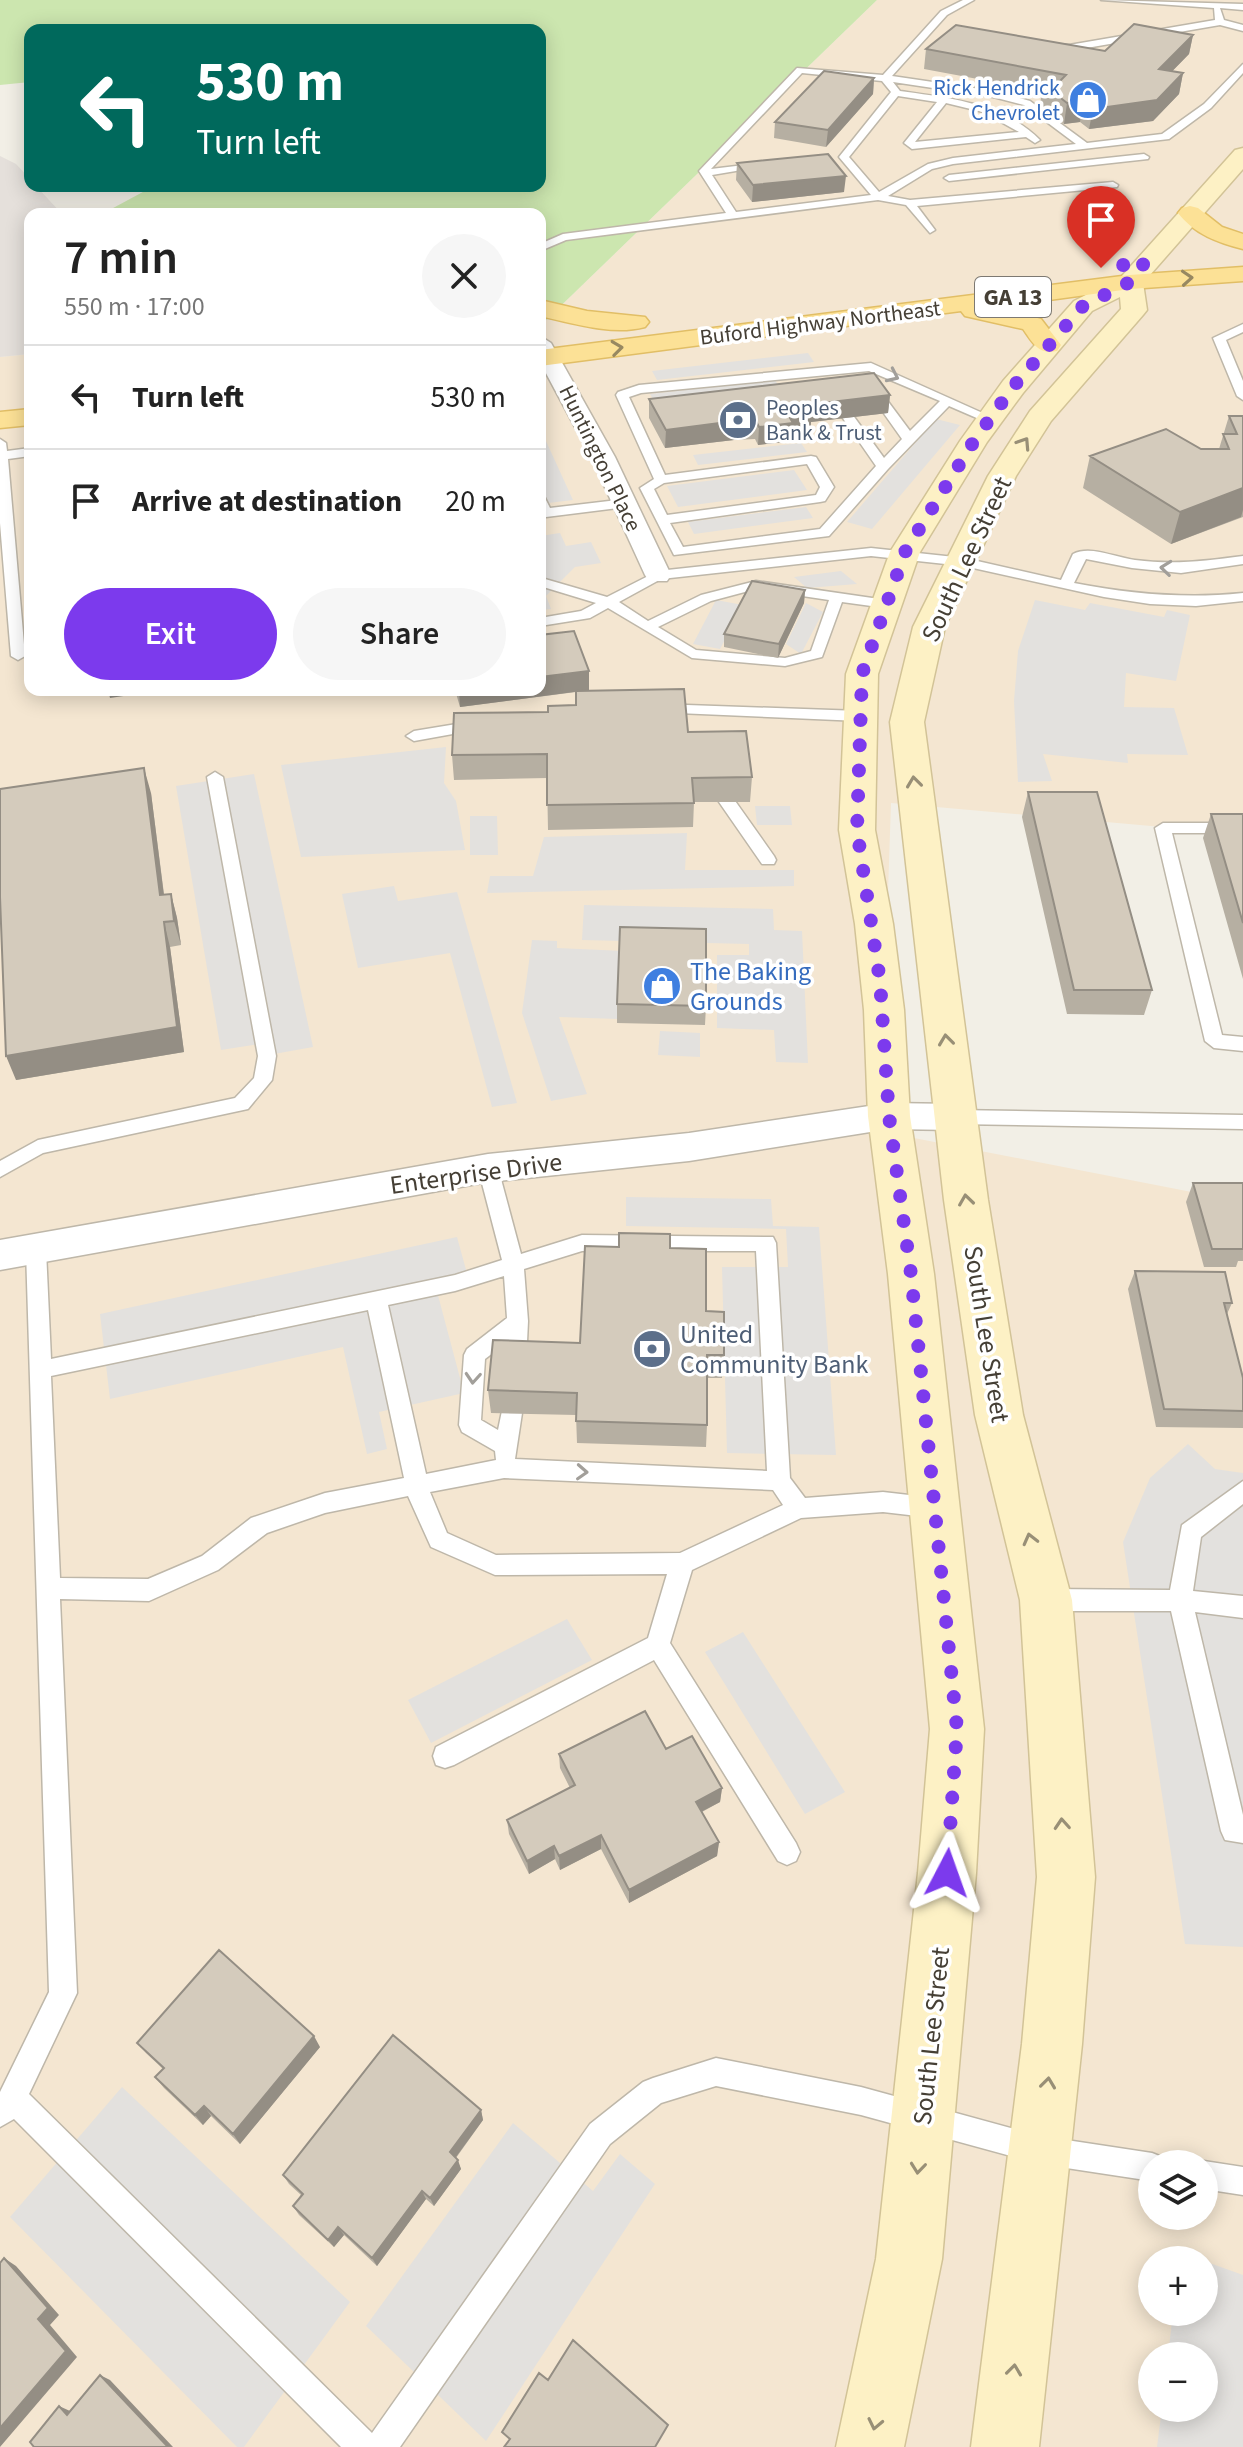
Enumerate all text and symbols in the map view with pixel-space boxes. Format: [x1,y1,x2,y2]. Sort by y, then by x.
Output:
text: 530 m [196,43,344,122]
icon: left [64,56,168,160]
place label: Rick Hendrick Chevrolet [933,72,1061,129]
shop icon: Rick Hendrick Chevrolet [1067,79,1109,121]
text: Turn left [196,117,321,168]
pin [1067,186,1135,268]
icon: arrive [1079,198,1123,242]
text: 7 min [64,224,178,292]
button: close [422,234,506,318]
one-way arrow [1181,270,1194,287]
road number: GA 13 [975,277,1051,317]
text: 550 m · 17:00 [64,288,205,325]
street label: Buford Highway Northeast [698,292,943,354]
one-way arrow [611,340,624,357]
one-way arrow [885,367,900,383]
icon: left [64,375,108,419]
text: Turn left [132,376,244,419]
text: 530 m [430,376,506,419]
street label: Huntington Place [551,380,649,537]
place label: Peoples Bank & Trust [766,392,882,449]
bank icon: Peoples Bank & Trust [717,399,759,441]
one-way arrow [1014,437,1029,452]
street label: South Lee Street [912,470,1021,648]
icon: arrive [64,479,108,523]
text: Arrive at destination [132,480,402,523]
text: 20 m [445,480,506,523]
one-way arrow [1159,559,1172,576]
button: Exit [64,588,277,680]
button: Share [293,588,506,680]
one-way arrow [906,775,923,788]
place label: The Baking Grounds [690,953,811,1020]
shop icon: The Baking Grounds [641,965,683,1007]
one-way arrow [938,1033,955,1047]
street label: Enterprise Drive [388,1143,565,1204]
one-way arrow [958,1193,975,1207]
street label: South Lee Street [954,1243,1019,1425]
place label: United Community Bank [680,1316,869,1383]
bank icon: United Community Bank [631,1328,673,1370]
one-way arrow [465,1372,482,1385]
one-way arrow [576,1463,589,1480]
one-way arrow [1023,1533,1040,1546]
one-way arrow [1054,1817,1071,1830]
position arrow [905,1831,989,1915]
street label: South Lee Street [904,1945,959,2127]
one-way arrow [1039,2077,1056,2090]
map controls [1138,2150,1218,2422]
button: layers [1138,2150,1218,2230]
one-way arrow [909,2162,926,2175]
button: + [1138,2246,1218,2326]
button: − [1138,2342,1218,2422]
one-way arrow [1006,2363,1023,2376]
one-way arrow [867,2417,884,2431]

